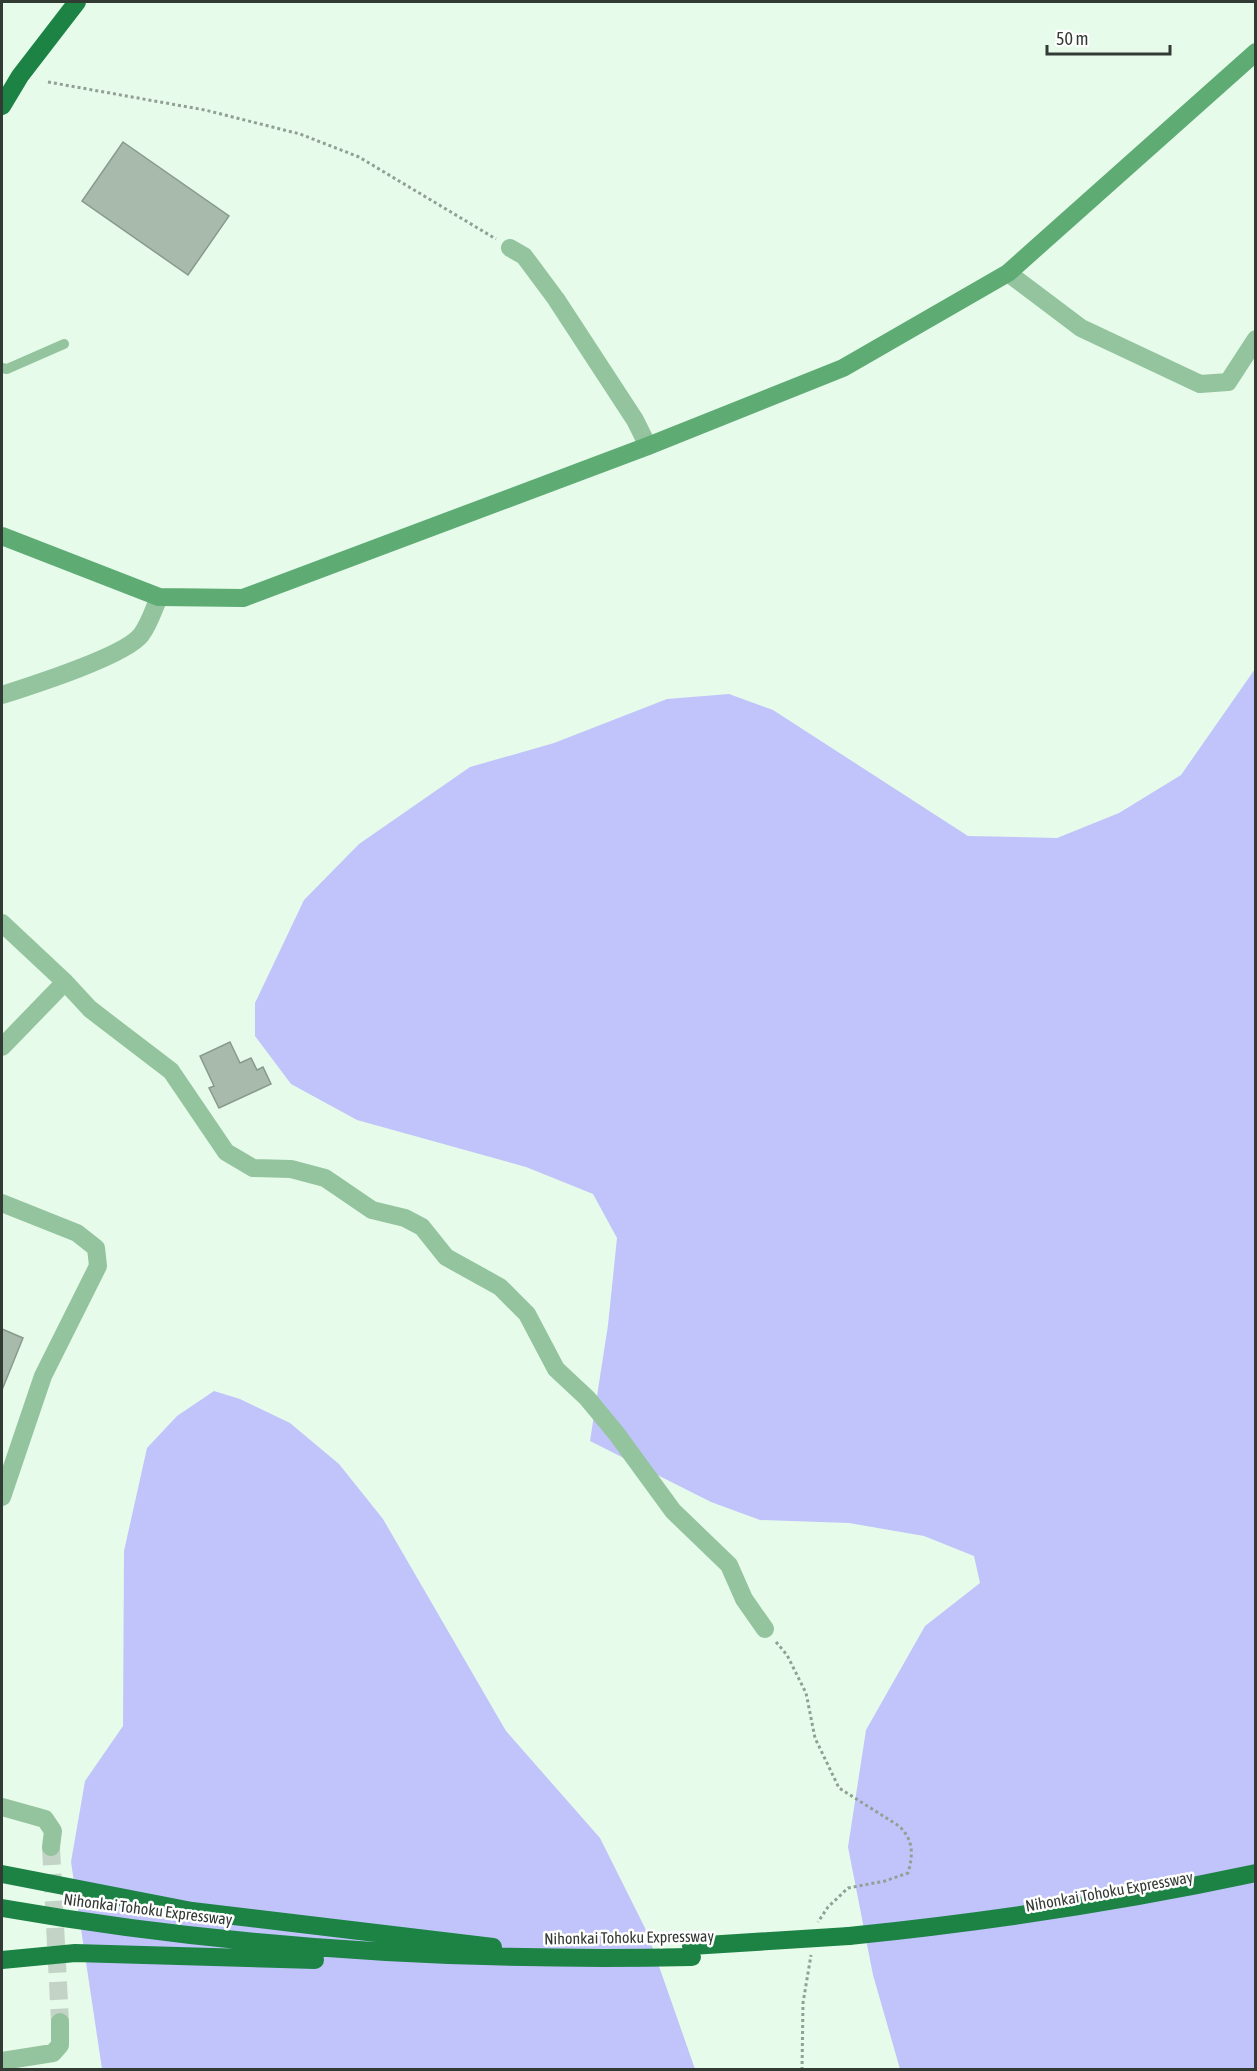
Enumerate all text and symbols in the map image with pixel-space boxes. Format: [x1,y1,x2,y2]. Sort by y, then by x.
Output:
scale bar [1047,18,1170,56]
text: 50 m [1056,28,1088,49]
street label: Nihonkai Tohoku Expressway [1024,1867,1195,1916]
street label: Nihonkai Tohoku Expressway [62,1890,234,1929]
street label: Nihonkai Tohoku Expressway [544,1927,715,1948]

